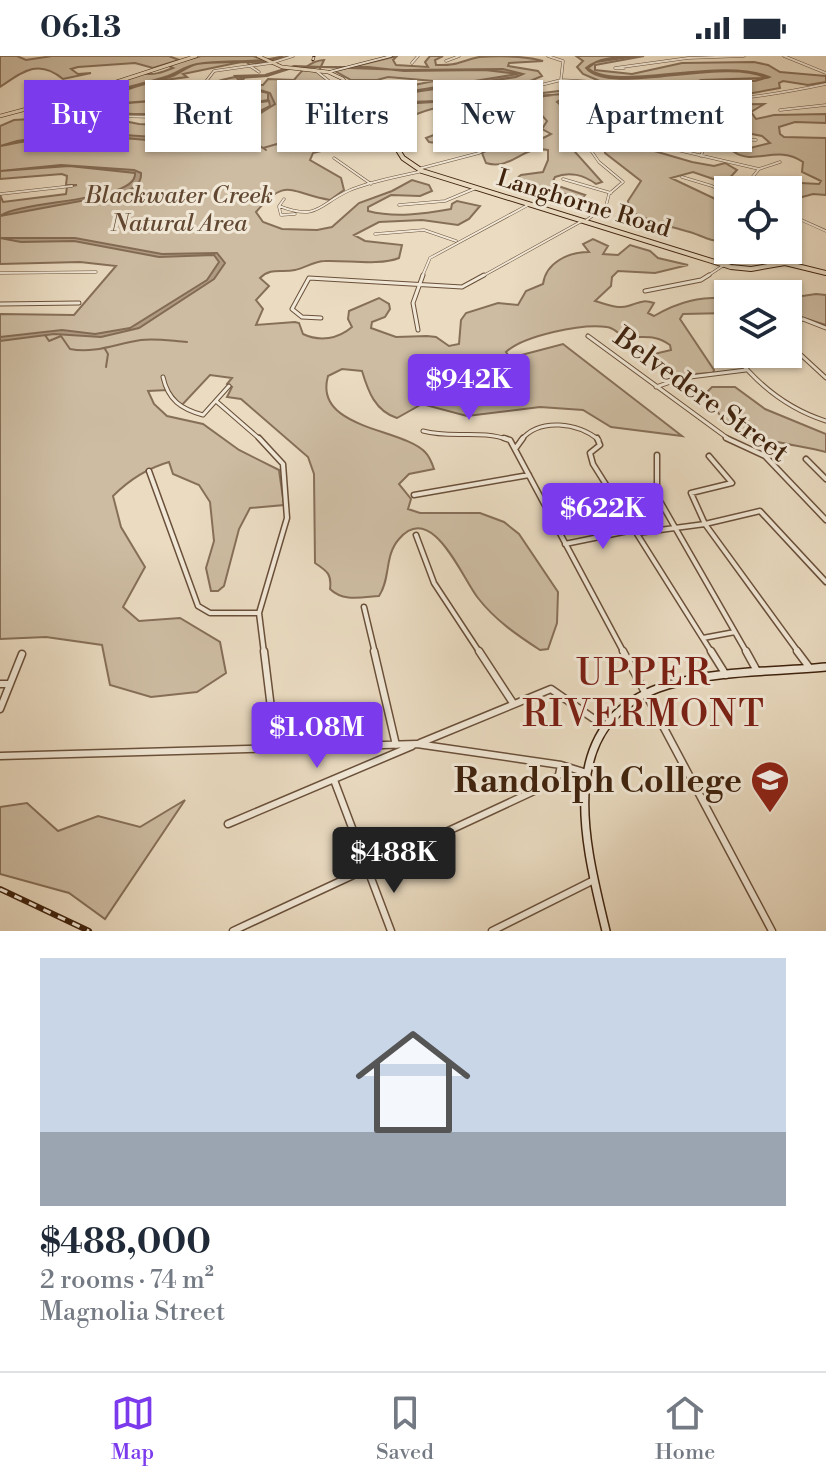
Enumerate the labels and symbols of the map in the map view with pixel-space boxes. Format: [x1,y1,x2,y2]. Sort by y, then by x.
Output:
street label: Langhorne Road [493,163,675,245]
park label: Blackwater Creek Natural Area [84,181,273,239]
street label: Belvedere Street [606,319,796,471]
pin: $942K [413,354,525,422]
pin: $622K [547,483,659,551]
district label: UPPER RIVERMONT [522,652,766,738]
pin: $1.08M [252,702,382,770]
school or university icon: Randolph College [749,759,791,814]
place label: Randolph College [454,761,742,803]
pin: $488K [338,827,450,895]

